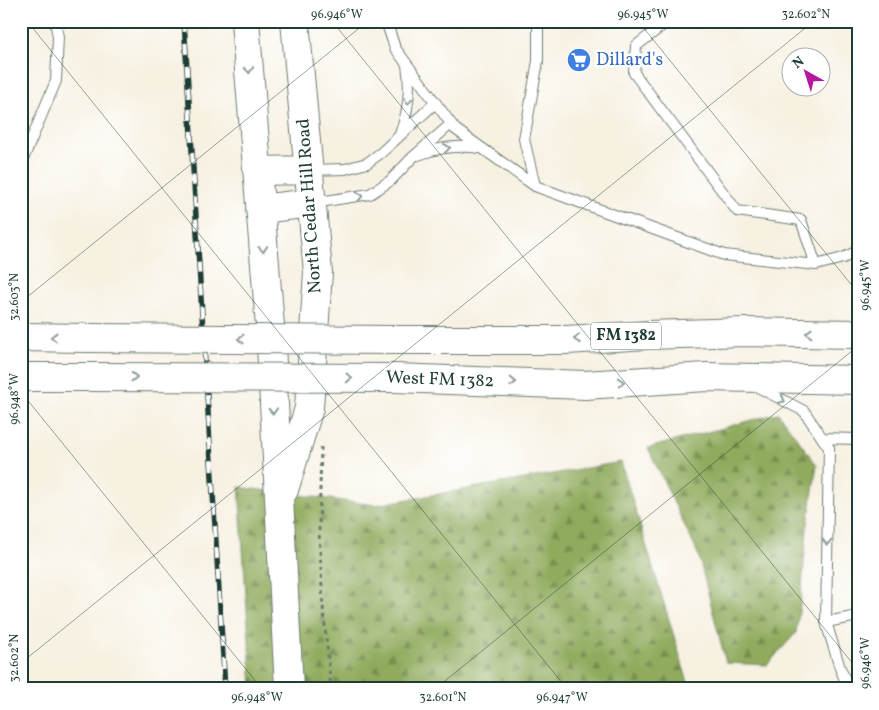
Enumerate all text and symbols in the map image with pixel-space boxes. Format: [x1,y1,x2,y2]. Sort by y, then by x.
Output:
text: 96.946°W [311,7,363,23]
text: 96.945°W [617,7,669,23]
text: 32.602°N [782,7,830,23]
supermarket icon: Dillard's [566,47,592,73]
place label: Dillard's [596,48,663,73]
north arrow [782,48,832,98]
text: N [789,52,809,74]
one-way arrow [243,66,254,74]
one-way arrow [403,97,414,105]
street label: North Cedar Hill Road [291,118,329,294]
one-way arrow [444,143,452,154]
one-way arrow [356,191,365,202]
one-way arrow [258,246,269,254]
text: 96.945°W [858,259,874,311]
text: 32.603°N [7,273,23,321]
road number: FM 1382 [591,322,661,350]
one-way arrow [805,328,812,338]
one-way arrow [50,332,58,342]
one-way arrow [572,333,580,344]
one-way arrow [237,334,244,344]
street label: West FM 1382 [385,366,495,394]
one-way arrow [131,372,139,382]
text: 96.948°W [7,373,23,425]
one-way arrow [346,373,354,383]
one-way arrow [510,377,518,388]
one-way arrow [618,377,626,388]
one-way arrow [777,394,786,404]
one-way arrow [268,408,279,416]
one-way arrow [822,538,833,546]
text: 32.602°N [7,634,23,682]
text: 96.946°W [858,637,874,689]
text: 96.948°W [231,690,283,706]
text: 32.601°N [420,690,466,706]
text: 96.947°W [536,690,588,706]

